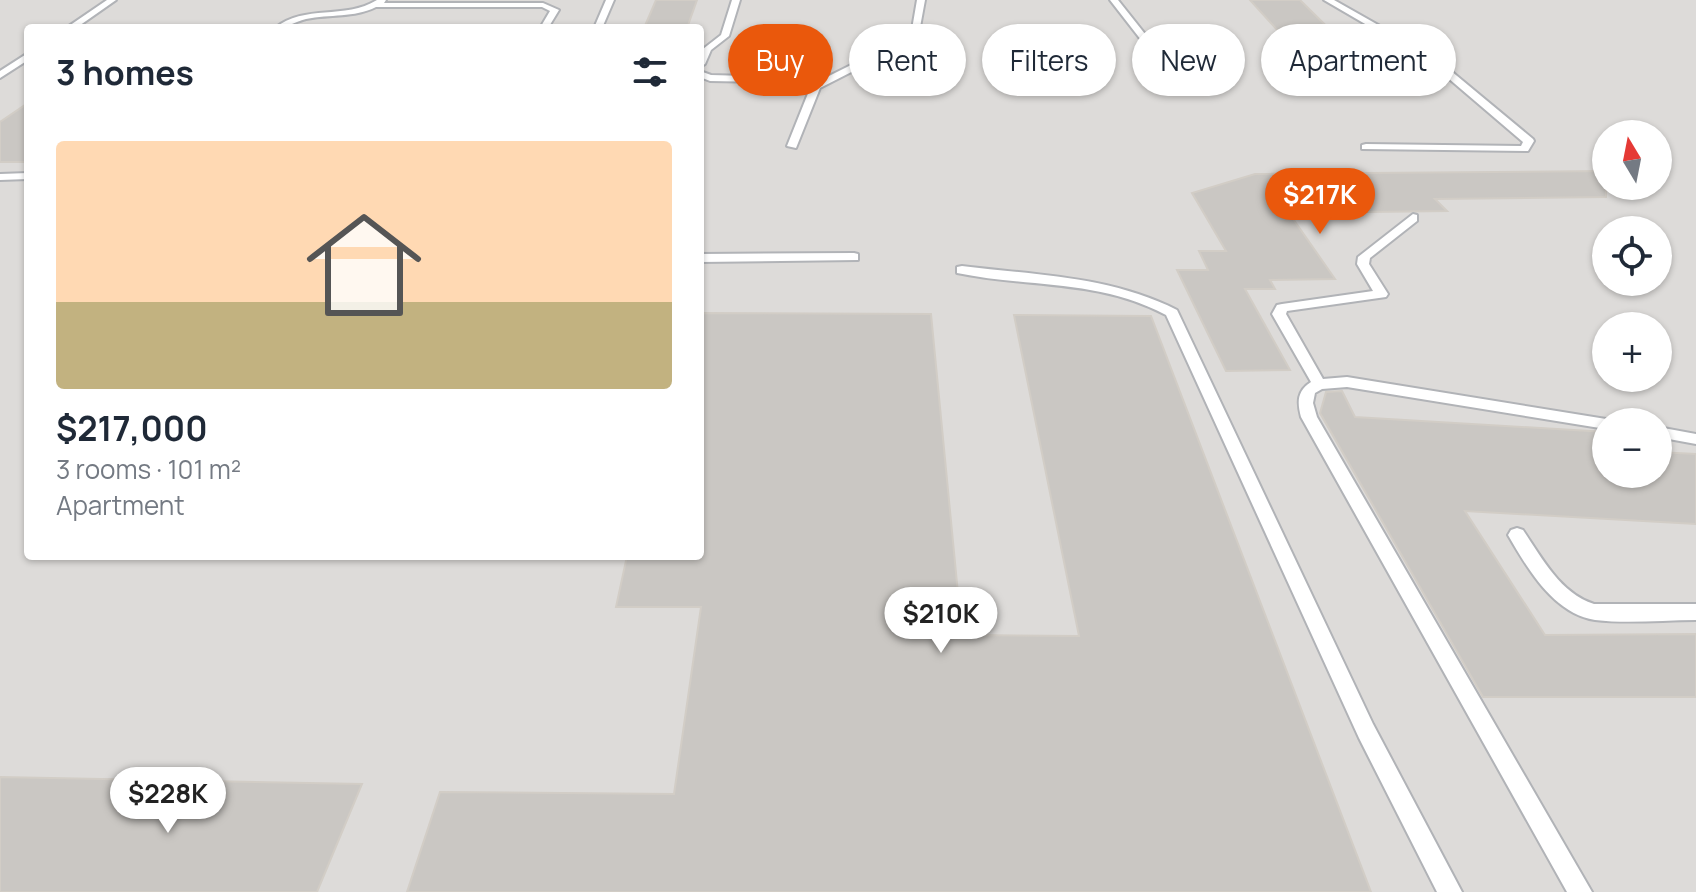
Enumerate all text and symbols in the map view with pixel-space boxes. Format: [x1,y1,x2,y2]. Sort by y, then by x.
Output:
chip: Buy [728,24,833,96]
chip: Rent [849,24,966,96]
chip: Filters [982,24,1116,96]
chip: New [1132,24,1245,96]
chip: Apartment [1261,24,1456,96]
text: 3 homes [56,49,194,95]
icon: filters [628,50,672,94]
north arrow [1592,120,1672,200]
map controls [1592,120,1672,488]
pin: $217K [1264,168,1376,236]
text: $217K [1283,176,1357,212]
icon: home [292,193,436,337]
button: locate [1592,216,1672,296]
button: + [1592,312,1672,392]
text: $217,000 [56,405,208,451]
button: − [1592,408,1672,488]
text: 3 rooms · 101 m² [56,451,241,487]
text: Apartment [56,487,185,523]
pin: $210K [885,587,997,655]
text: $210K [902,595,980,631]
pin: $228K [112,767,224,835]
text: $228K [128,775,208,811]

